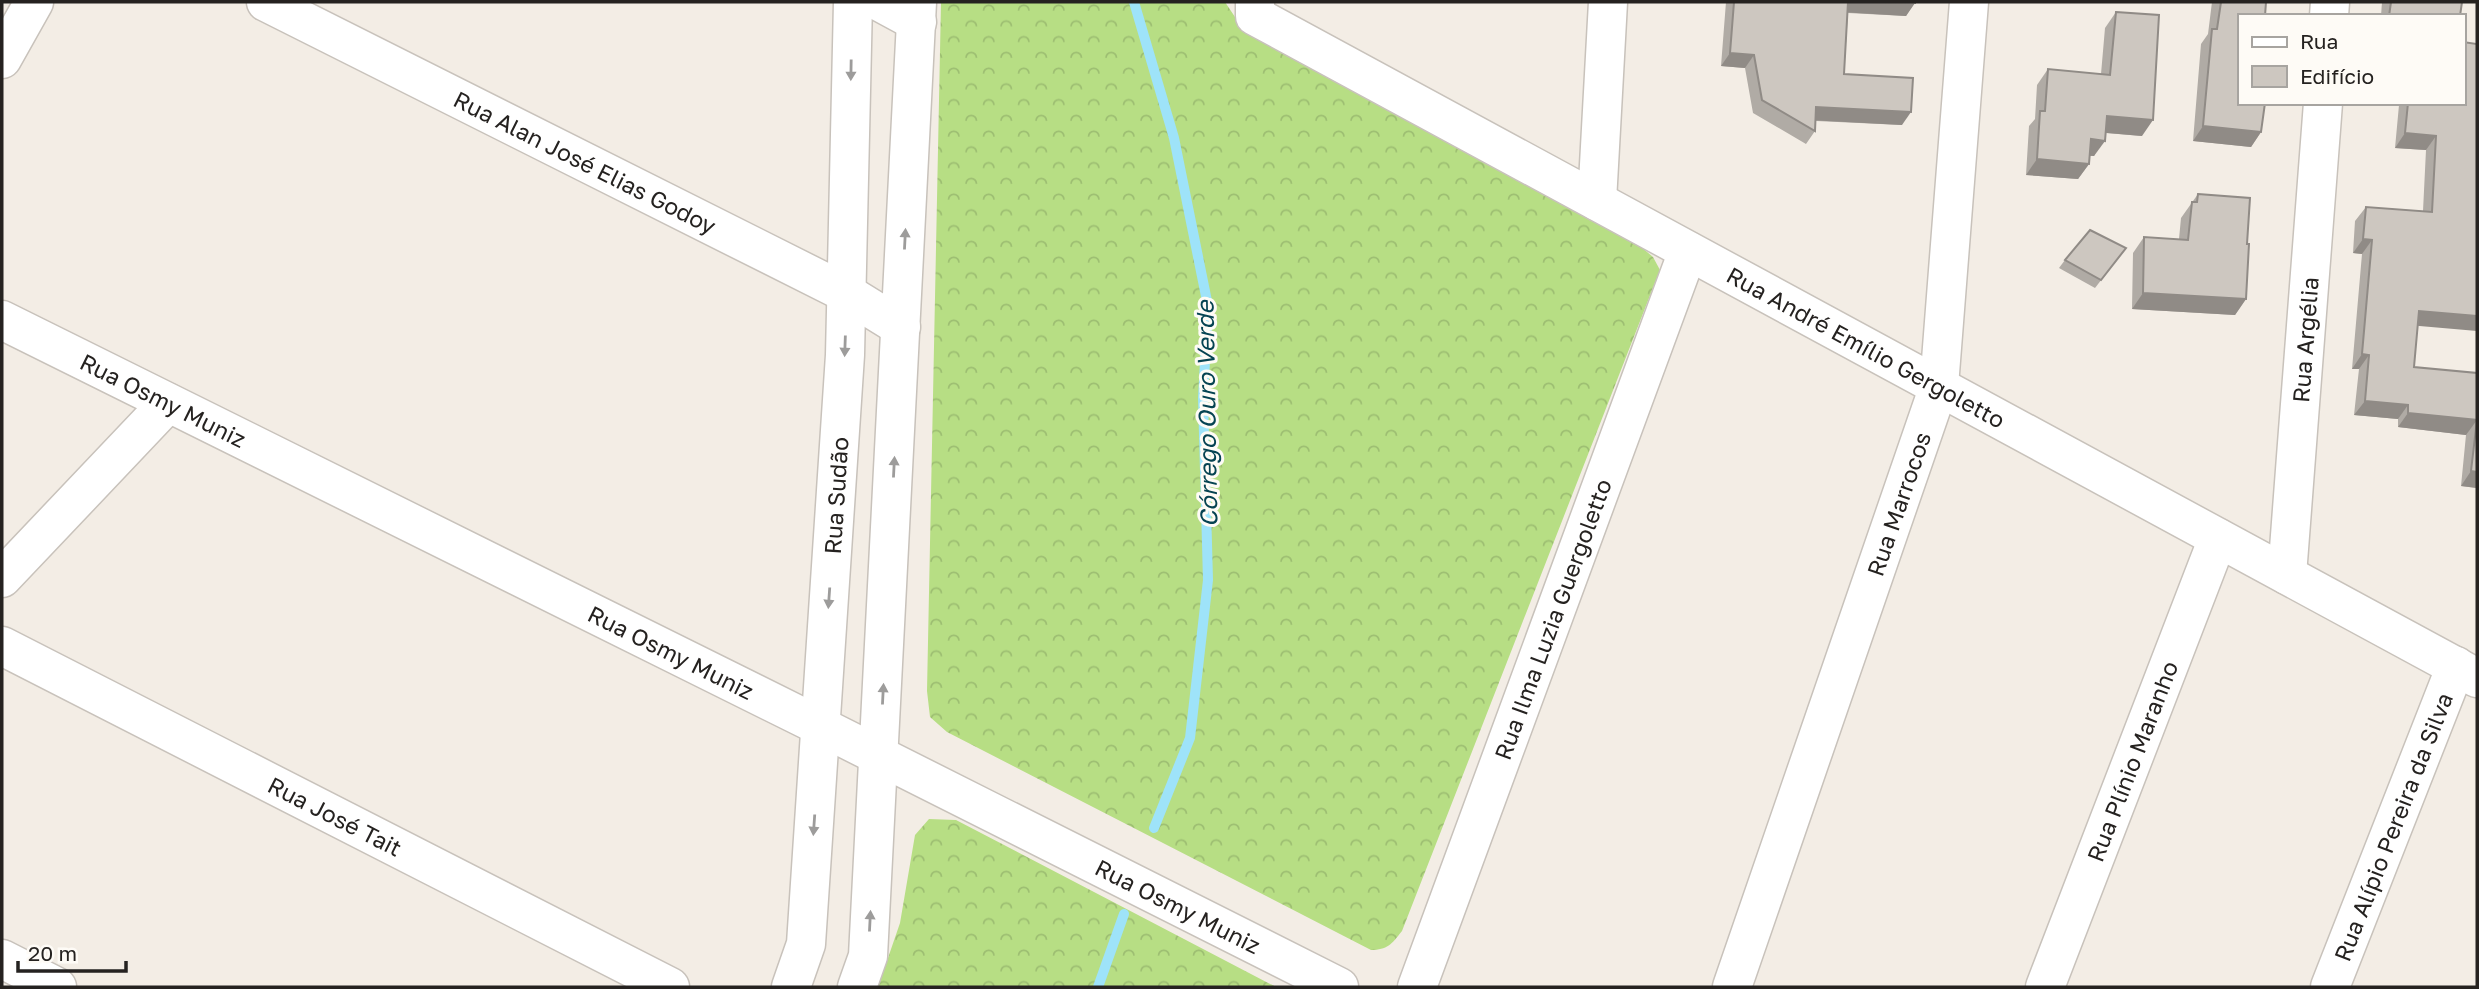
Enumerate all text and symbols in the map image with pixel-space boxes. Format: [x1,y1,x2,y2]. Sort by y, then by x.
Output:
legend [2238,14,2465,105]
text: Rua [2300,28,2338,54]
one-way arrow [846,59,857,81]
text: Edifício [2300,63,2374,89]
street label: Rua Alan José Elias Godoy [449,85,721,240]
one-way arrow [900,228,911,250]
street label: Rua André Emílio Gergoletto [1722,260,2010,434]
street label: Rua Argélia [2286,276,2324,404]
water label: Córrego Ouro Verde [1189,298,1223,527]
one-way arrow [839,336,850,358]
street label: Rua Osmy Muniz [76,347,251,453]
street label: Rua Marrocos [1861,428,1936,580]
street label: Rua Sudão [818,436,854,555]
one-way arrow [889,455,900,477]
street label: Rua Ilma Luzia Guergoletto [1488,475,1617,764]
one-way arrow [823,587,834,609]
street label: Rua Osmy Muniz [584,599,759,705]
street label: Rua Plínio Maranho [2081,657,2183,866]
one-way arrow [877,683,888,705]
street label: Rua Alípio Pereira da Silva [2328,689,2458,965]
street label: Rua José Tait [264,770,407,862]
one-way arrow [808,814,819,836]
street label: Rua Osmy Muniz [1091,853,1265,959]
one-way arrow [864,910,875,932]
scale bar [18,930,126,974]
text: 20 m [28,940,77,966]

